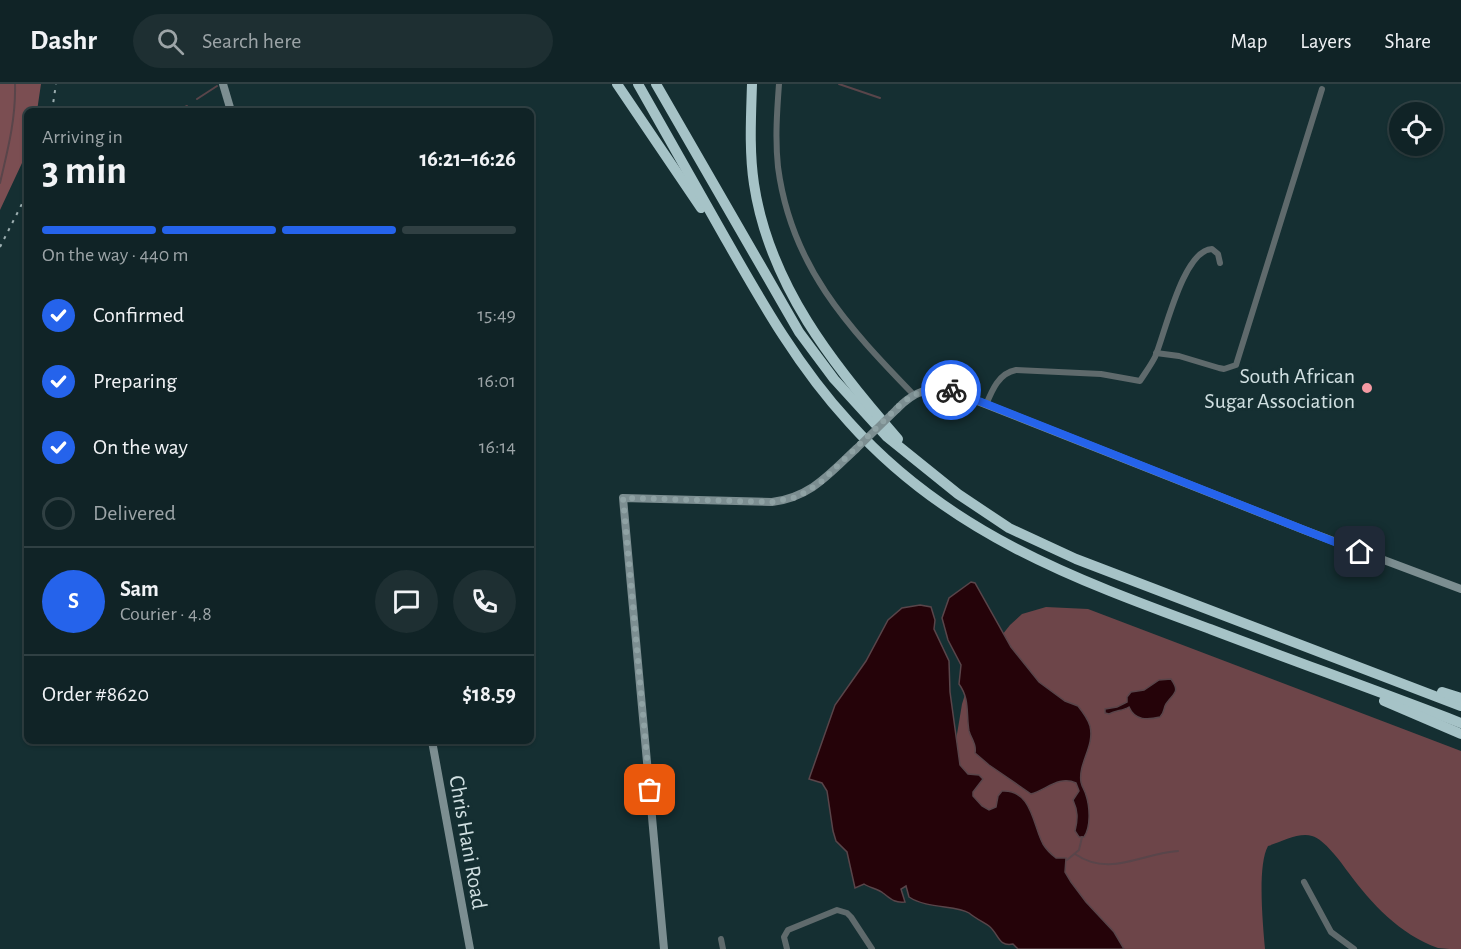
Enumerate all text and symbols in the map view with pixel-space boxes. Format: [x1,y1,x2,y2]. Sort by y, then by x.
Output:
search box [133,14,553,68]
icon: search [154,25,187,58]
text: Dashr [30,27,97,55]
text: Search here [202,30,301,52]
text: Map [1231,31,1267,52]
text: Layers [1300,31,1351,52]
text: Share [1384,31,1431,52]
map controls [1389,102,1443,156]
button: locate [1389,102,1443,156]
text: Arriving in [42,127,123,147]
text: 16:21–16:26 [419,148,516,170]
text: 3 min [42,152,127,191]
text: On the way · 440 m [42,245,189,265]
icon: check [42,299,75,332]
text: Confirmed [93,304,184,326]
text: 15:49 [477,305,516,325]
courier [921,360,981,420]
icon: check [42,365,75,398]
place label: South African Sugar Association [1204,365,1355,412]
text: Preparing [93,370,177,392]
text: 16:01 [478,371,516,391]
icon: bike [935,374,968,407]
marker: South African Sugar Association [1360,381,1374,395]
icon: check [42,431,75,464]
text: On the way [93,436,188,458]
text: 16:14 [479,437,516,457]
text: Delivered [93,502,176,524]
pin [1334,526,1385,577]
icon: home [1343,535,1376,568]
button: chat [375,570,438,633]
button: phone [453,570,516,633]
text: Sam [120,578,159,600]
text: S [68,590,79,612]
text: Courier · 4.8 [120,604,212,624]
text: Order #8620 [42,683,149,705]
text: $18.59 [462,683,516,705]
pin [624,764,675,815]
icon: bag [633,773,666,806]
street label: Chris Hani Road [445,774,491,911]

